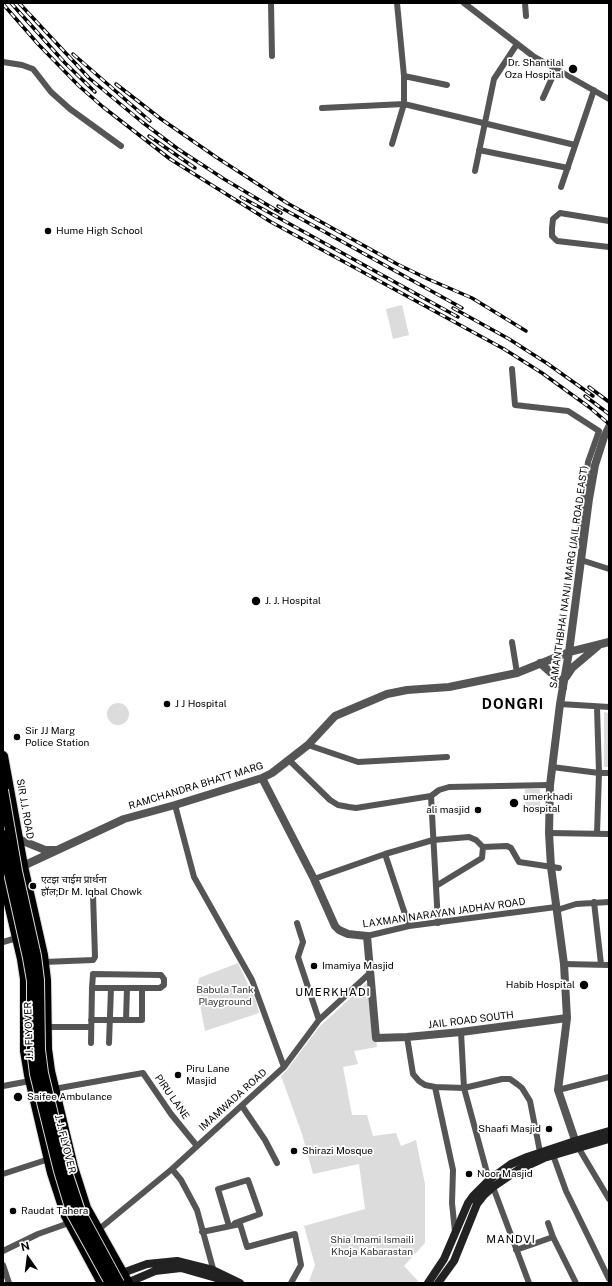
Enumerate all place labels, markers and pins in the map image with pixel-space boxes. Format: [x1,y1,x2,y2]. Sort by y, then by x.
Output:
place label: Dr. Shantilal Oza Hospital [505,57,564,80]
marker: Dr. Shantilal Oza Hospital [567,63,579,75]
place label: Hume High School [56,225,143,237]
marker: Hume High School [43,226,53,236]
marker: J. J. Hospital [250,595,262,607]
place label: J. J. Hospital [265,595,321,607]
place label: J J Hospital [175,698,227,710]
marker: J J Hospital [162,699,172,709]
place label: Sir JJ Marg Police Station [25,725,89,748]
marker: Sir JJ Marg Police Station [12,732,22,742]
place label: umerkhadi hospital [523,791,572,814]
marker: umerkhadi hospital [508,797,520,809]
place label: ali masjid [426,804,470,816]
marker: ali masjid [473,805,483,815]
place label: एटझ चाईम प्रार्थना हॉल;Dr M. Iqbal Chowk [41,874,142,898]
marker: एटझ चाईम प्रार्थना हॉल;Dr M. Iqbal Chowk [28,881,38,891]
place label: Imamiya Masjid [322,960,394,972]
marker: Imamiya Masjid [309,961,319,971]
place label: Habib Hospital [506,979,575,991]
marker: Habib Hospital [578,979,590,991]
place label: Piru Lane Masjid [186,1063,230,1086]
marker: Piru Lane Masjid [173,1070,183,1080]
marker: Saifee Ambulance [12,1091,24,1103]
place label: Saifee Ambulance [27,1091,112,1103]
place label: Shaafi Masjid [478,1123,541,1135]
marker: Shaafi Masjid [544,1124,554,1134]
place label: Shirazi Mosque [302,1145,373,1157]
marker: Shirazi Mosque [289,1146,299,1156]
place label: Noor Masjid [477,1168,533,1180]
marker: Noor Masjid [464,1169,474,1179]
place label: Raudat Tahera [21,1205,88,1217]
marker: Raudat Tahera [8,1206,18,1216]

